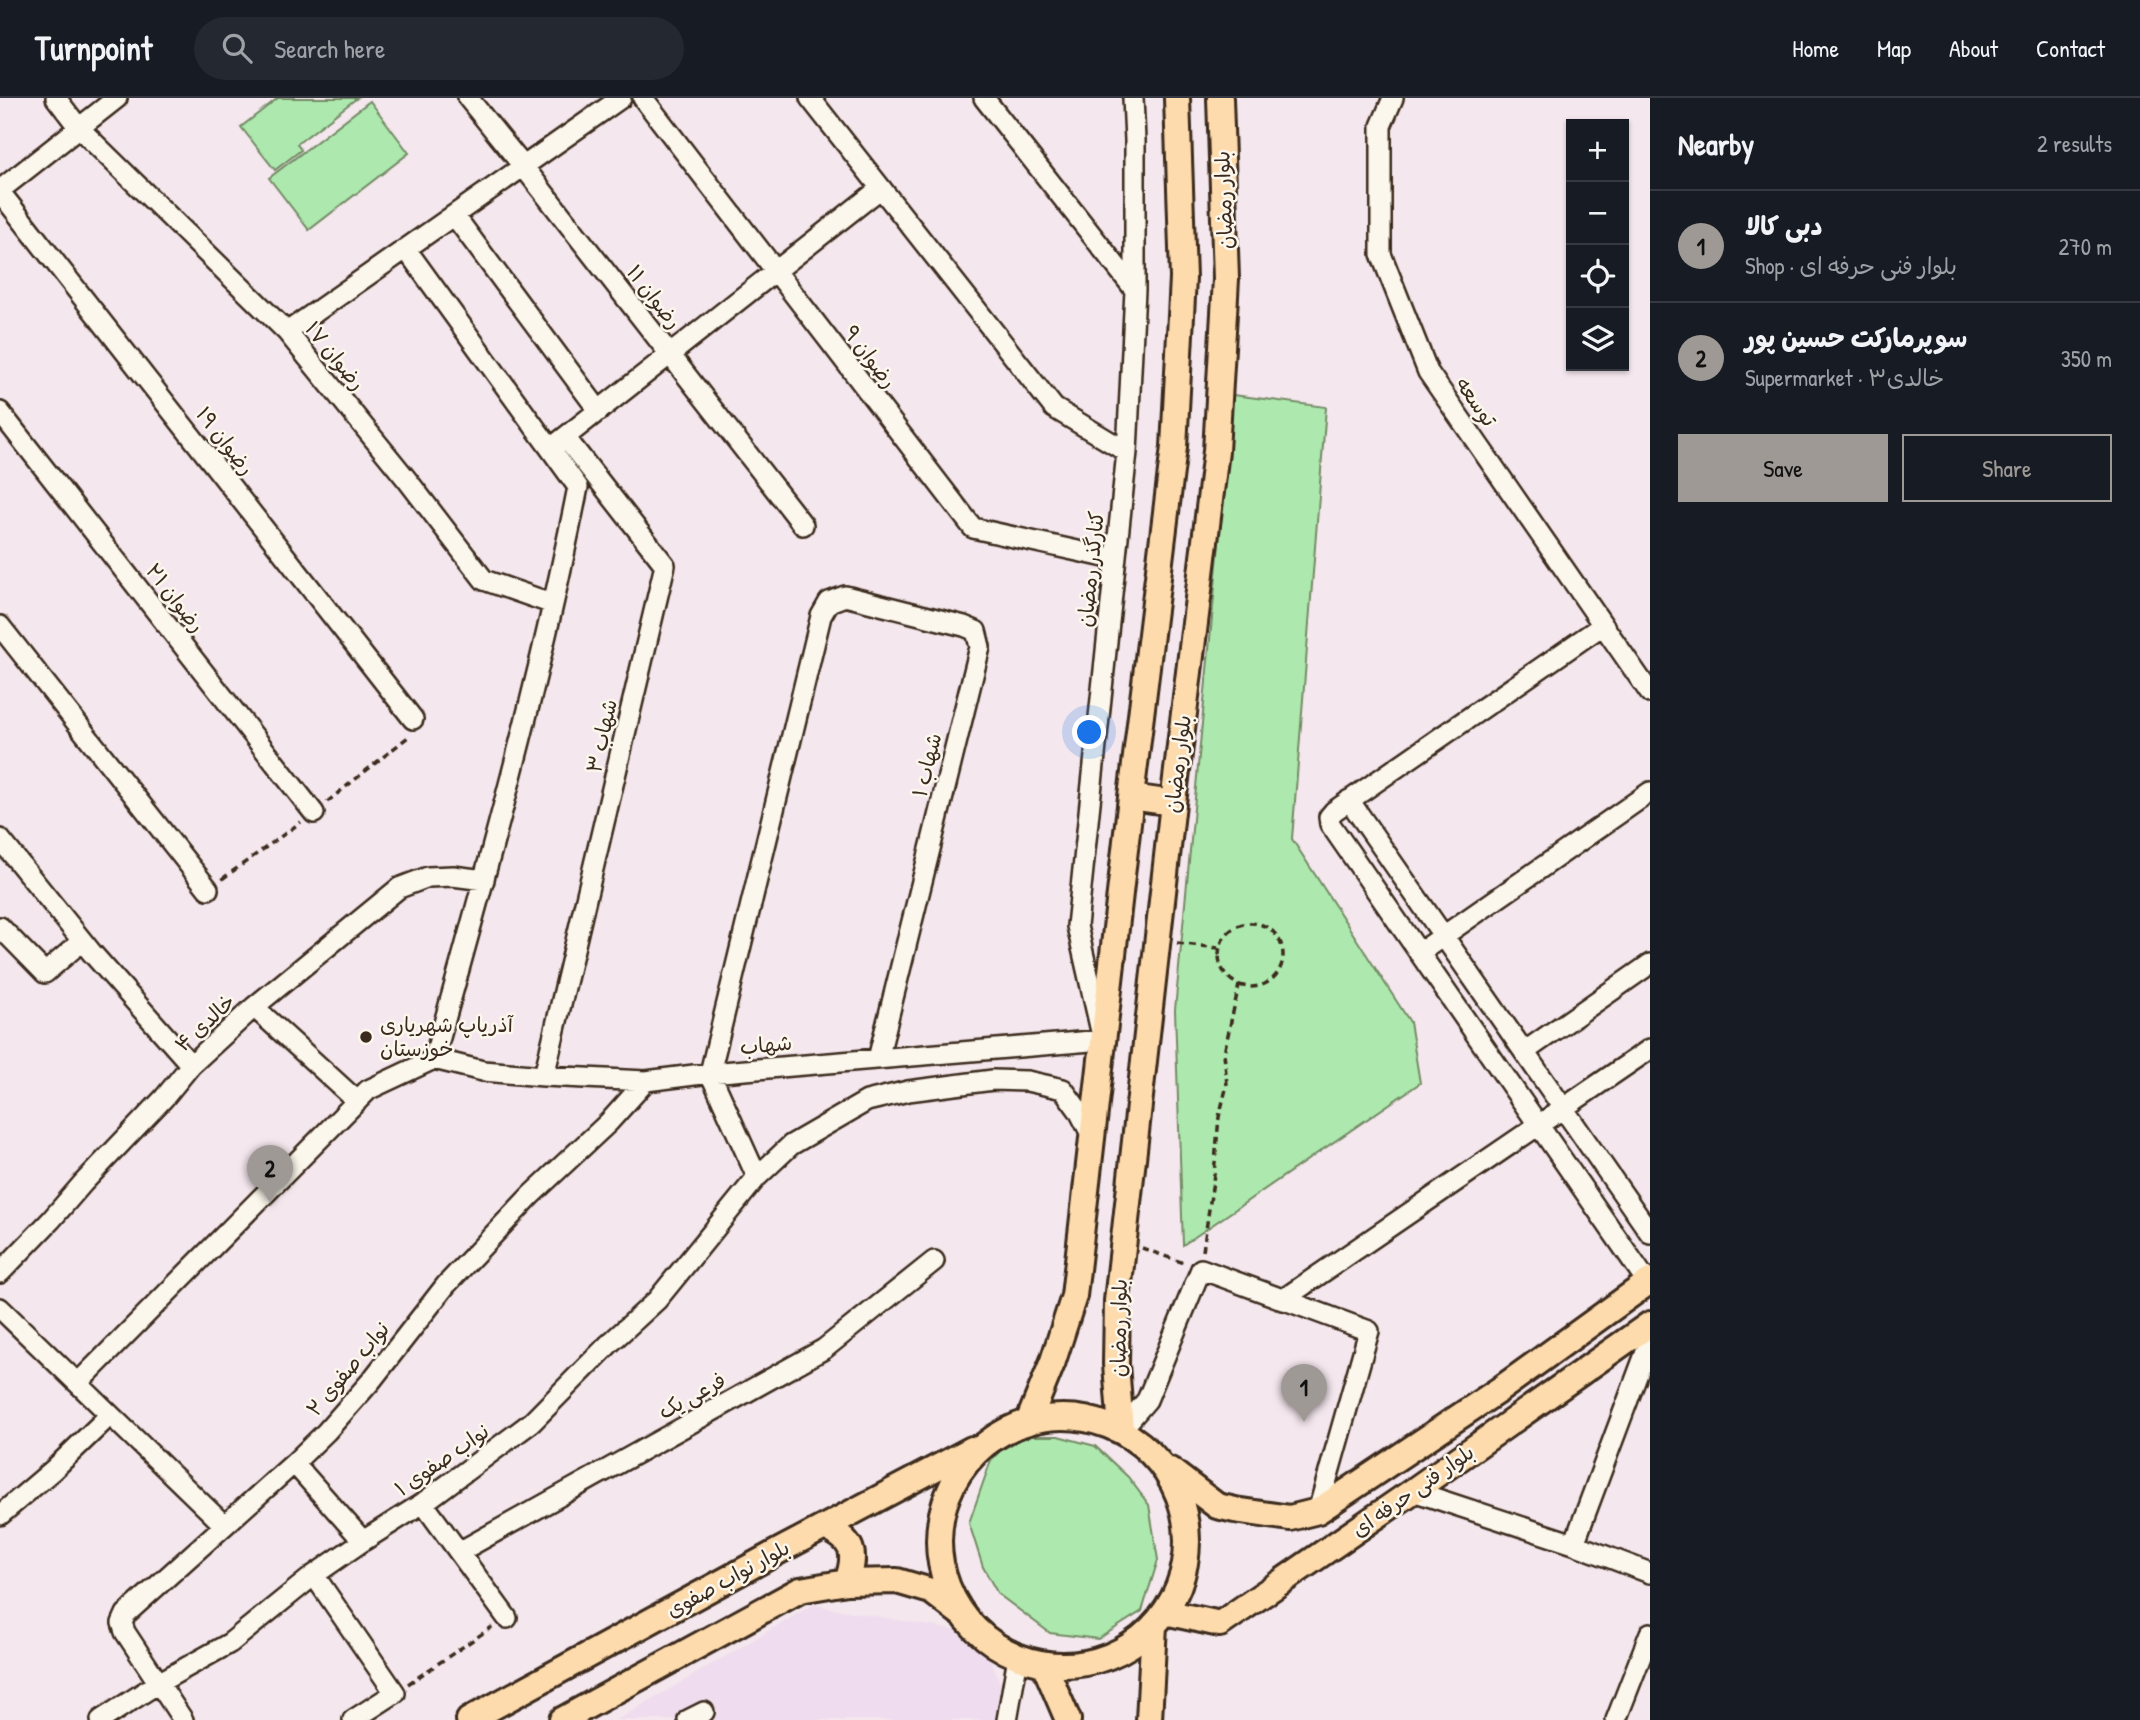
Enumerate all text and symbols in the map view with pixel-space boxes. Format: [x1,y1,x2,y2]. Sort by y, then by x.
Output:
search box [194,17,684,80]
text: Turnpoint [35,26,152,70]
icon: search [218,29,256,67]
text: Search here [274,31,385,66]
text: Home [1792,32,1839,64]
text: Map [1877,32,1911,64]
text: About [1949,32,1998,64]
text: Contact [2036,32,2105,64]
map controls [1566,119,1629,371]
button: + [1566,119,1629,182]
text: Nearby [1678,124,1754,164]
text: 2 results [2037,128,2112,159]
street label: بلوار رمضان [1207,150,1240,250]
button: − [1566,182,1629,245]
text: دبی کالا [1745,208,1823,243]
text: 1 [1697,231,1705,262]
text: 270 m [2059,231,2112,262]
button: locate [1566,245,1629,308]
text: Shop · بلوار فنی حرفه ای [1745,250,1957,281]
street label: رضوان ۱۱ [620,259,689,335]
button: layers [1566,308,1629,371]
street label: رضوان ۱۷ [299,315,372,396]
street label: رضوان ۹ [837,319,904,394]
text: سوپرمارکت حسین پور [1745,320,1967,355]
text: 2 [1696,343,1706,374]
text: 350 m [2061,343,2112,374]
text: Supermarket · خالدی۳ [1745,362,1944,393]
street label: توسعه [1449,371,1504,433]
street label: رضوان ۱۹ [189,400,261,481]
button: Save [1678,434,1888,502]
button: Share [1902,434,2112,502]
street label: کنارگذر رمضان [1070,509,1111,628]
street label: رضوان ۲۱ [139,557,212,638]
street label: شهاب ۳ [579,696,624,775]
street label: بلوار رمضان [1157,713,1198,815]
your location [1072,715,1106,749]
street label: شهاب ۱ [905,730,948,800]
street label: خالدی ۴ [168,987,241,1058]
place label: آذریاپ شهریاری خوزستان [380,1010,514,1063]
street label: شهاب [739,1028,793,1061]
marker: آذریاپ شهریاری خوزستان [358,1029,374,1045]
pin: 2 [247,1145,293,1203]
street label: بلوار رمضان [1103,1278,1134,1377]
street label: نواب صفوی ۲ [299,1315,396,1422]
pin: 1 [1281,1364,1327,1422]
street label: فرعی یک [653,1365,731,1426]
street label: نواب صفوی ۱ [389,1416,495,1503]
street label: بلوار فنی حرفه ای [1346,1438,1480,1544]
street label: بلوار نواب صفوی [661,1533,795,1624]

